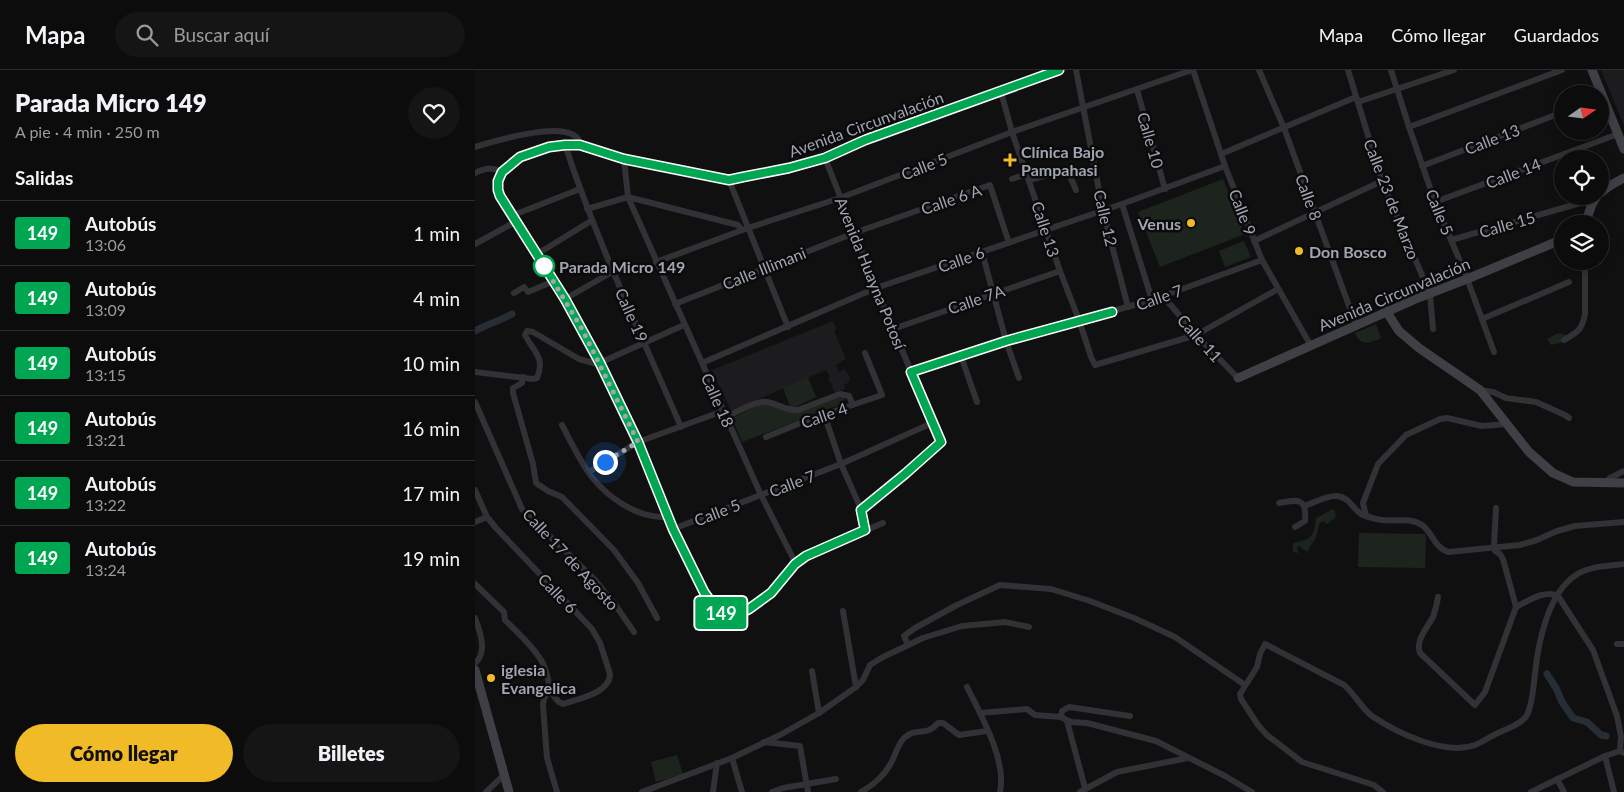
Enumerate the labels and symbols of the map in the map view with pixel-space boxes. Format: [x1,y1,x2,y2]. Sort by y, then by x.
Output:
north arrow [1554,85,1609,140]
street label: Avenida Circunvalación [786,87,946,161]
street label: Calle 10 [1134,110,1168,170]
street label: Calle 13 [1462,120,1522,158]
street label: Calle 23 de Marzo [1360,136,1424,262]
place label: Clínica Bajo Pampahasi [1021,142,1104,179]
street label: Calle 5 [898,149,950,183]
marker: Clínica Bajo Pampahasi [1003,153,1017,167]
street label: Calle 14 [1483,154,1543,192]
street label: Calle 8 [1292,171,1326,223]
street label: Calle 6 A [918,180,984,218]
street label: Calle 9 [1226,186,1260,238]
street label: Calle 5 [1422,186,1458,238]
street label: Calle 12 [1090,188,1122,248]
street label: Avenida Huayna Potosí [832,194,911,353]
street label: Calle 13 [1028,199,1064,259]
street label: Calle 15 [1477,207,1537,241]
place label: Venus [1137,214,1181,233]
marker: Venus [1185,217,1197,229]
street label: Calle 6 [935,242,987,276]
place label: Don Bosco [1309,242,1387,261]
street label: Calle Illimani [719,243,809,293]
marker: Don Bosco [1293,245,1305,257]
street label: Avenida Circunvalación [1315,253,1473,335]
marker: Parada Micro 149 [533,255,555,277]
place label: Parada Micro 149 [559,257,685,276]
street label: Calle 7A [945,280,1007,318]
street label: Calle 7 [1133,280,1185,314]
street label: Calle 19 [612,285,652,345]
street label: Calle 11 [1174,310,1226,366]
street label: Calle 18 [698,370,738,430]
street label: Calle 4 [798,398,850,432]
your location [593,450,618,475]
street label: Calle 7 [766,466,818,500]
street label: Calle 5 [691,495,743,529]
street label: Calle 17 de Agosto [519,504,623,614]
street label: Calle 6 [534,569,582,617]
line badge: 149 [692,597,750,629]
place label: iglesia Evangelica [501,660,576,697]
marker: iglesia Evangelica [485,672,497,684]

